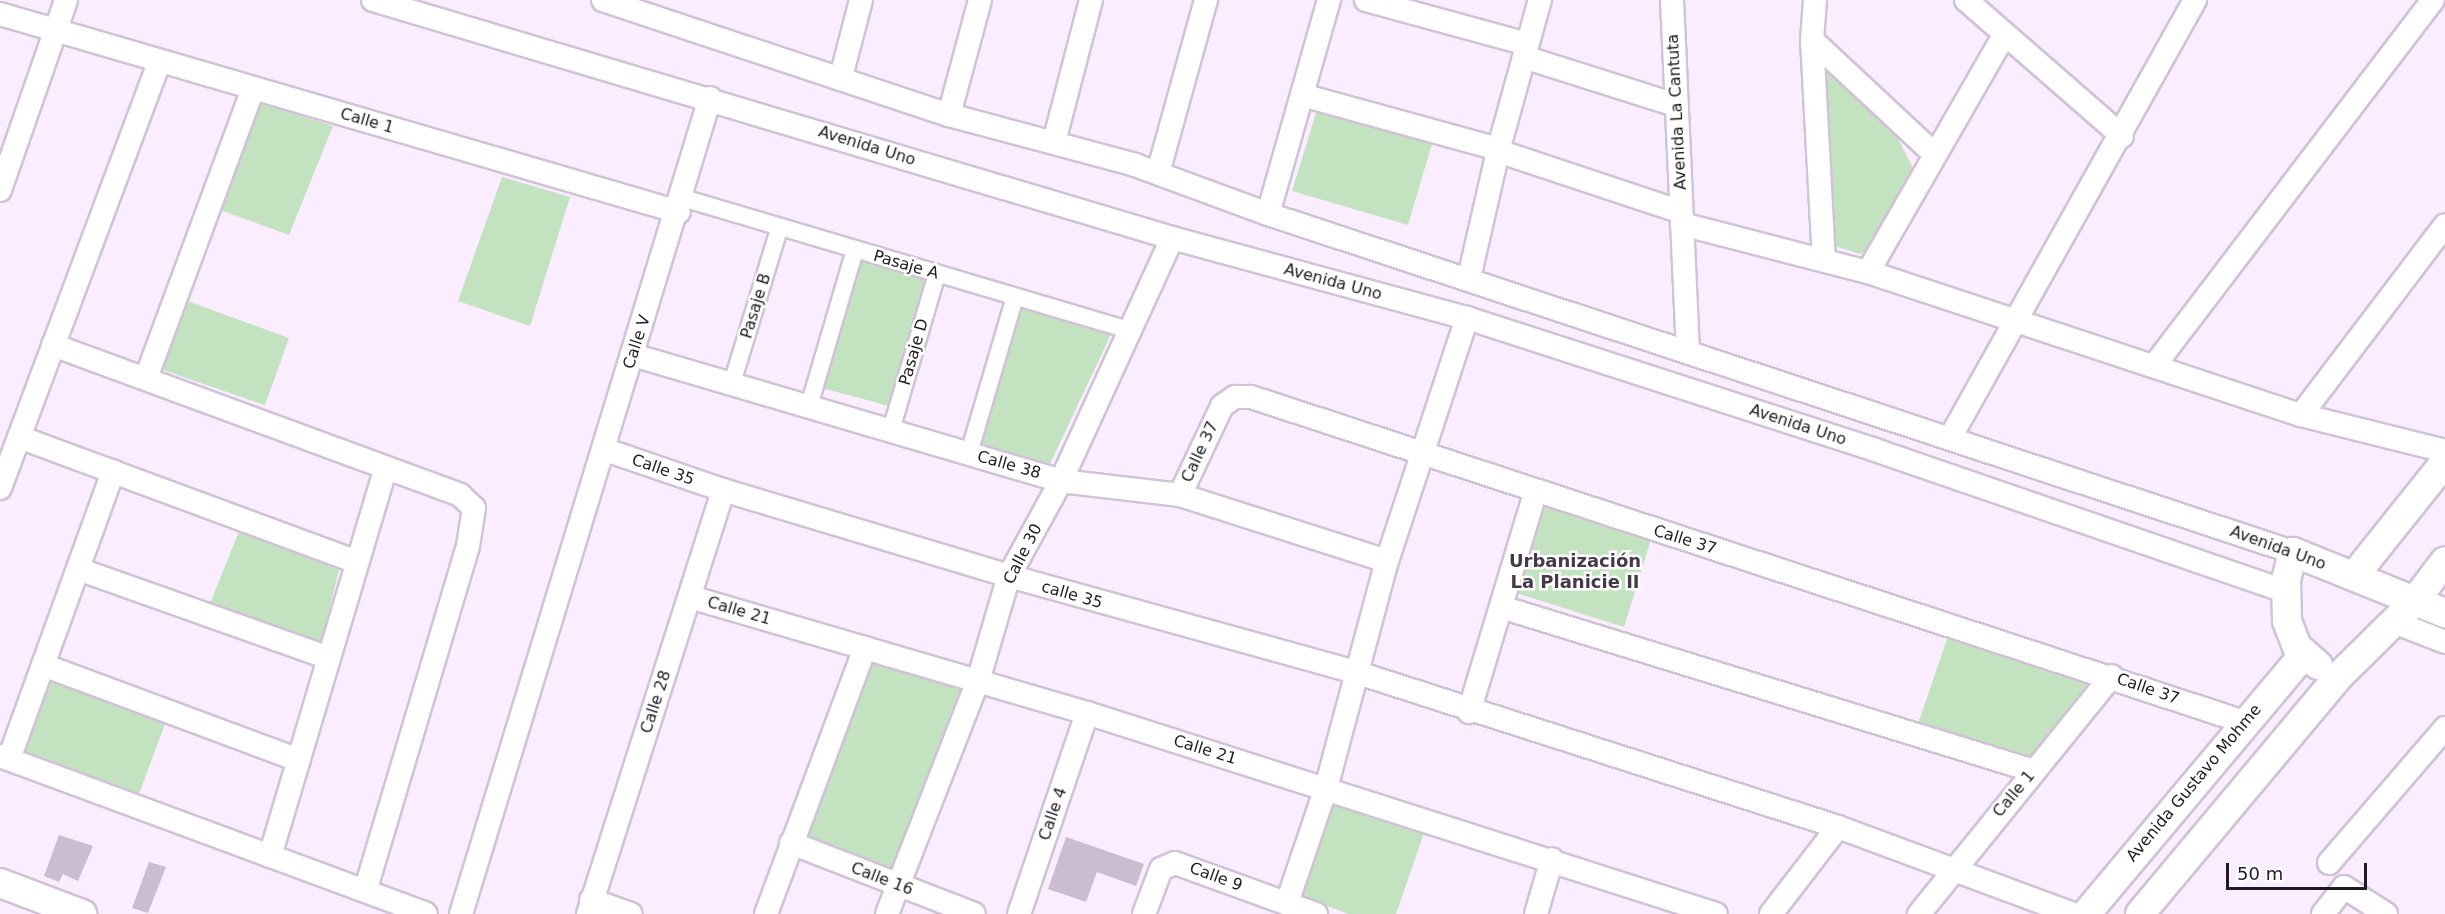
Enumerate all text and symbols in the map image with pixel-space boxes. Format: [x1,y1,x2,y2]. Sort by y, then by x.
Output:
street label: Avenida La Cantuta [1663,33,1691,191]
street label: Calle 1 [338,104,396,138]
street label: Avenida Uno [816,122,918,170]
street label: Pasaje A [871,247,941,283]
street label: Avenida Uno [1282,260,1384,304]
street label: Pasaje B [737,271,775,341]
street label: Calle V [619,313,655,371]
street label: Pasaje D [895,316,933,388]
street label: Avenida Uno [1747,400,1849,450]
street label: Calle 37 [1178,418,1222,486]
street label: Calle 38 [975,447,1043,483]
street label: Calle 35 [629,450,697,490]
street label: Calle 30 [1000,521,1046,587]
street label: Calle 37 [1651,521,1719,559]
street label: Avenida Uno [2227,522,2329,574]
district label: Urbanización La Planicie II [1509,551,1641,594]
street label: calle 35 [1039,577,1105,613]
street label: Calle 21 [705,593,773,629]
street label: Calle 28 [637,668,675,736]
street label: Calle 37 [2114,669,2182,709]
street label: Avenida Gustavo Mohme [2123,700,2265,866]
street label: Calle 21 [1171,731,1239,769]
street label: Calle 1 [1989,767,2039,821]
street label: Calle 4 [1035,785,1071,843]
scale bar [2229,851,2370,889]
street label: Calle 16 [848,858,916,900]
street label: Calle 9 [1187,859,1245,895]
text: 50 m [2237,863,2283,884]

